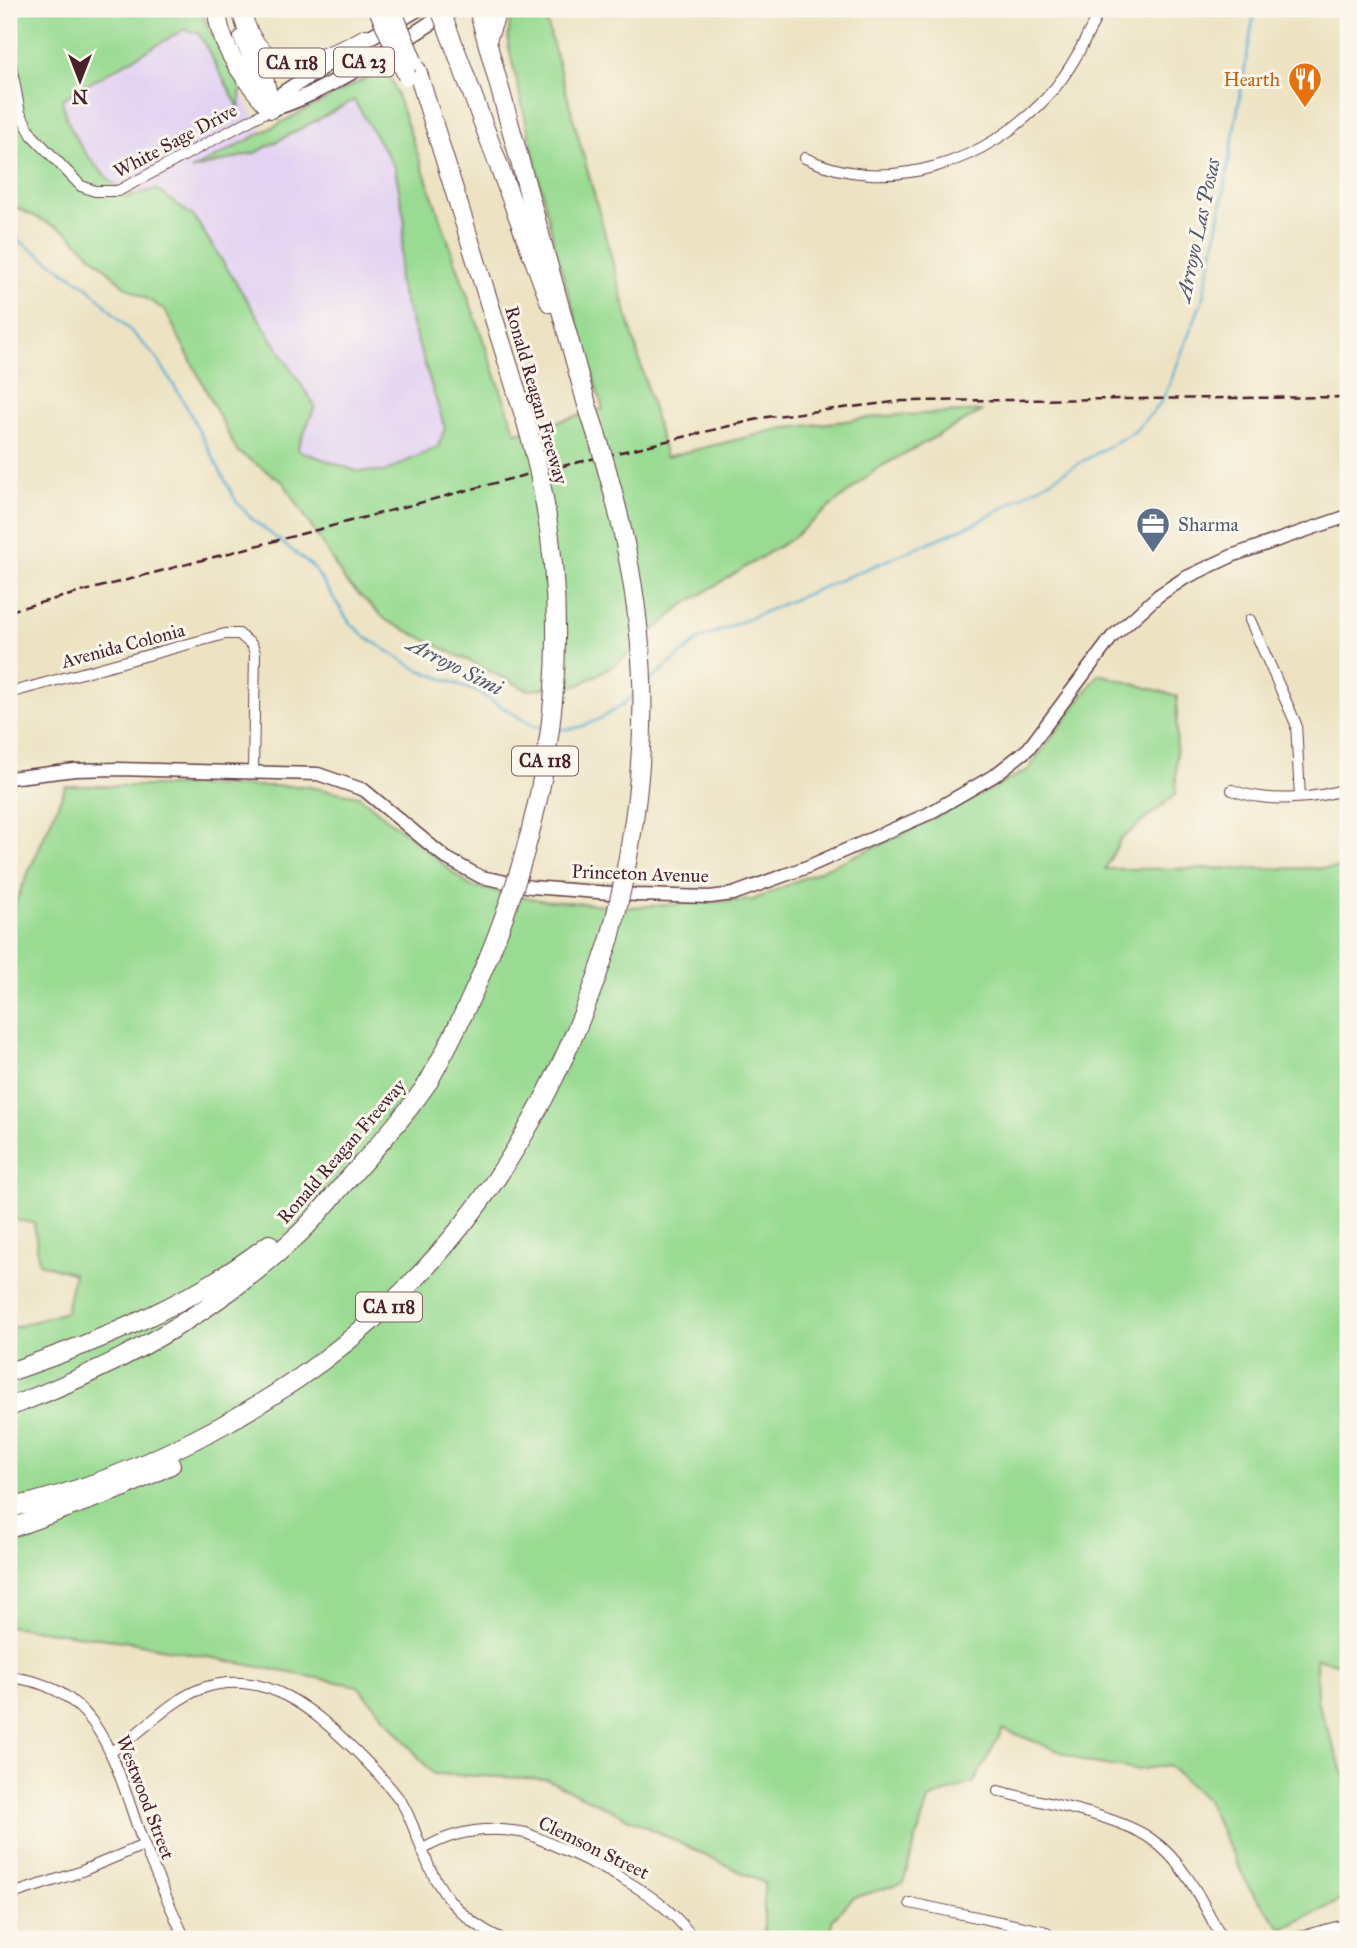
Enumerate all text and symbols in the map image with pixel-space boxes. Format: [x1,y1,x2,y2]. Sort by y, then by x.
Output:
north arrow [46,46,116,116]
road number: CA 118 [259,48,325,78]
road number: CA 23 [334,48,394,76]
restaurant icon: Hearth [1286,60,1324,109]
place label: Hearth [1223,68,1280,91]
text: N [72,85,88,108]
street label: White Sage Drive [110,98,241,183]
water label: Arroyo Las Posas [1170,155,1226,306]
street label: Ronald Reagan Freeway [499,303,573,488]
office icon: Sharma [1134,505,1172,554]
place label: Sharma [1178,513,1240,536]
street label: Avenida Colonia [58,618,188,673]
water label: Arroyo Simi [401,630,507,701]
road number: CA 118 [512,746,578,776]
street label: Princeton Avenue [571,860,709,887]
street label: Ronald Reagan Freeway [272,1073,412,1229]
road number: CA 118 [356,1292,422,1322]
street label: Westwood Street [111,1732,180,1863]
street label: Clemson Street [535,1811,653,1884]

